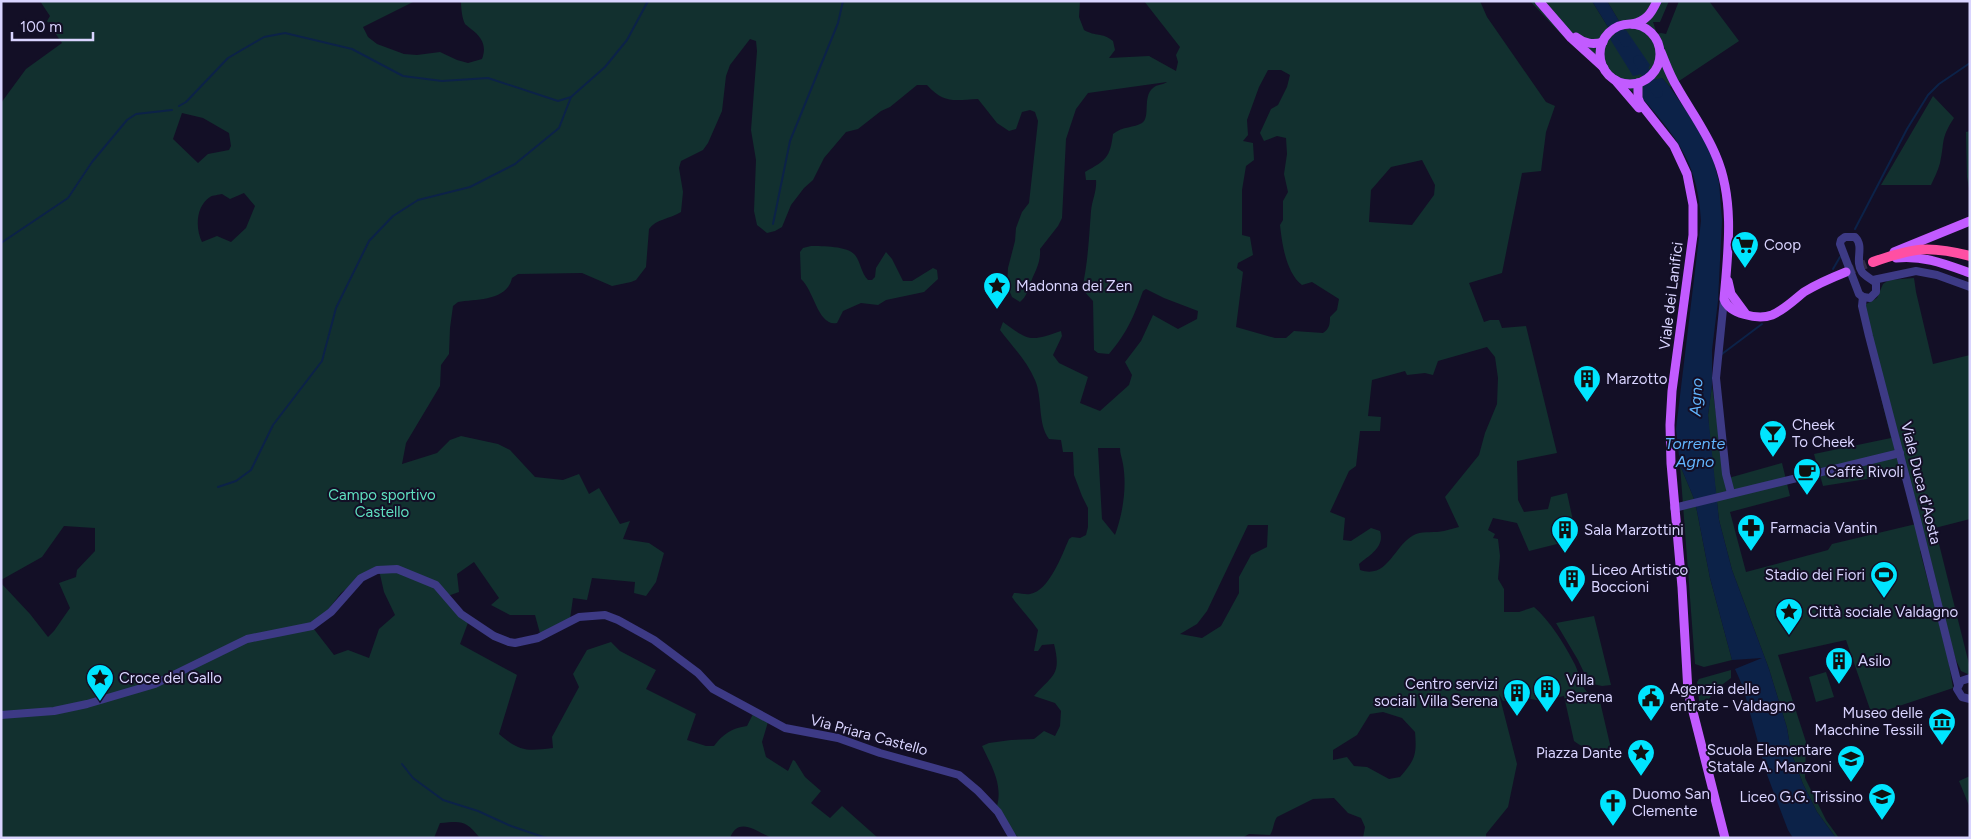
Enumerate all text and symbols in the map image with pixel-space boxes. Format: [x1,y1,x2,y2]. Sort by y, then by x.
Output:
scale bar [12,10,94,42]
text: 100 m [20,18,62,36]
supermarket icon: Coop [1730,230,1760,269]
place label: Coop [1764,236,1801,254]
street label: Viale dei Lanifici [1655,241,1687,351]
place icon: Madonna dei Zen [982,271,1012,310]
place label: Madonna dei Zen [1016,277,1132,295]
building icon: Marzotto [1572,364,1602,403]
place label: Marzotto [1606,370,1668,388]
water label: Agno [1685,377,1706,418]
place label: Cheek To Cheek [1792,416,1855,451]
bar icon: Cheek To Cheek [1758,419,1788,458]
street label: Viale Duca d'Aosta [1897,420,1945,546]
water label: Torrente Agno [1665,434,1726,471]
cafe icon: Caffè Rivoli [1792,457,1822,496]
place label: Caffè Rivoli [1826,463,1903,481]
park label: Campo sportivo Castello [328,486,436,521]
pharmacy icon: Farmacia Vantin [1736,513,1766,552]
building icon: Sala Marzottini [1550,515,1580,554]
place label: Farmacia Vantin [1770,519,1877,537]
place label: Sala Marzottini [1584,521,1684,539]
sports icon: Stadio dei Fiori [1869,560,1899,599]
place label: Liceo Artistico Boccioni [1591,561,1689,596]
building icon: Liceo Artistico Boccioni [1557,564,1587,603]
place label: Stadio dei Fiori [1765,566,1865,584]
place icon: Città sociale Valdagno [1774,597,1804,636]
place label: Città sociale Valdagno [1808,603,1958,621]
building icon: Asilo [1824,646,1854,685]
place label: Asilo [1858,652,1891,670]
place icon: Croce del Gallo [85,663,115,702]
place label: Croce del Gallo [119,669,222,687]
place label: Villa Serena [1566,671,1613,706]
building icon: Villa Serena [1532,674,1562,713]
place label: Centro servizi sociali Villa Serena [1374,675,1498,710]
building icon: Centro servizi sociali Villa Serena [1502,678,1532,717]
place label: Agenzia delle entrate - Valdagno [1670,680,1796,715]
public building icon: Agenzia delle entrate - Valdagno [1636,683,1666,722]
place label: Museo delle Macchine Tessili [1815,704,1923,739]
museum icon: Museo delle Macchine Tessili [1927,707,1957,746]
street label: Via Priara Castello [808,711,930,759]
place icon: Piazza Dante [1626,738,1656,777]
place label: Scuola Elementare Statale A. Manzoni [1707,741,1832,776]
place label: Piazza Dante [1536,744,1622,762]
school or university icon: Scuola Elementare Statale A. Manzoni [1836,744,1866,783]
school or university icon: Liceo G.G. Trissino [1867,782,1897,821]
place label: Duomo San Clemente [1632,785,1710,820]
church icon: Duomo San Clemente [1598,788,1628,827]
place label: Liceo G.G. Trissino [1740,788,1863,806]

